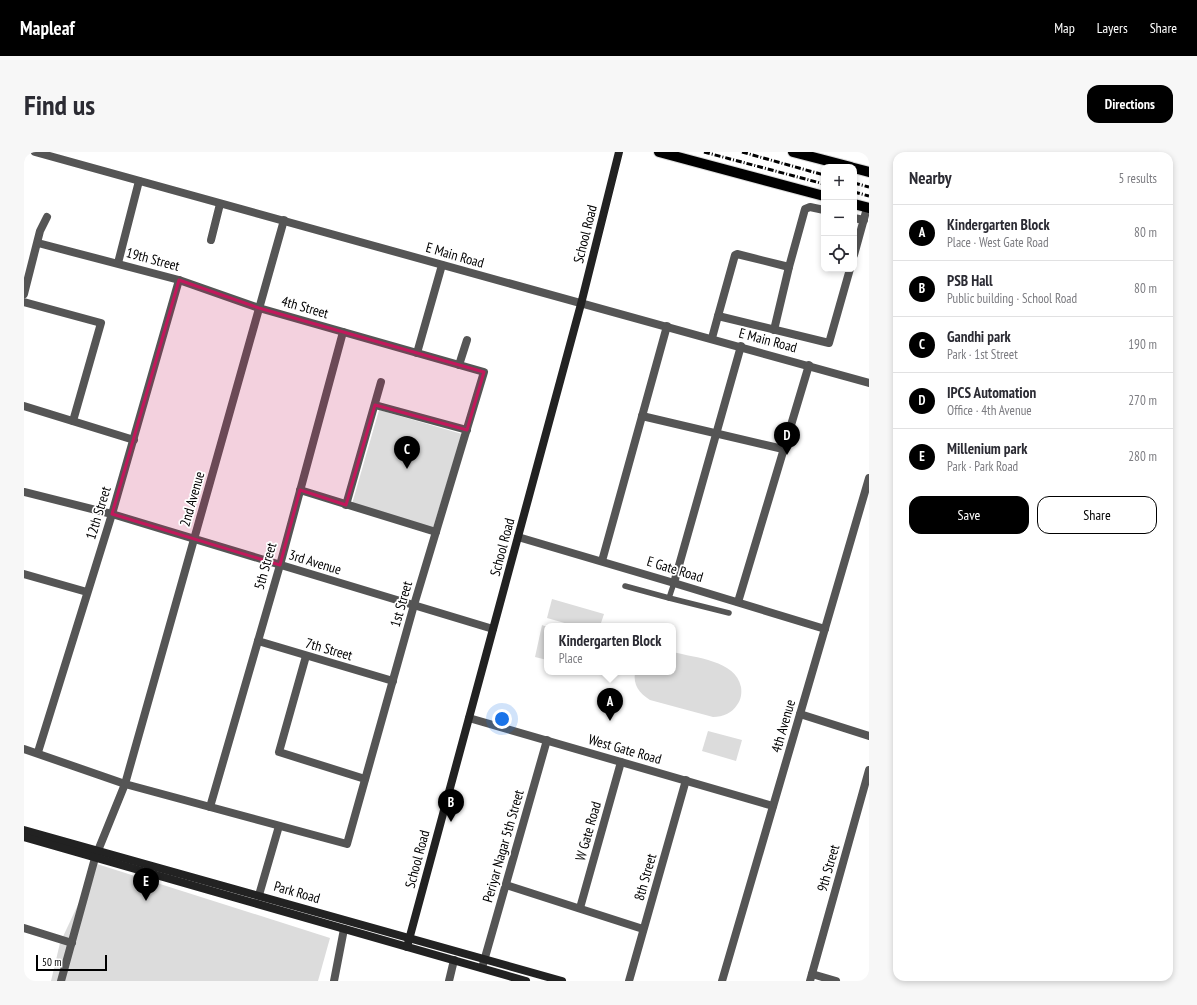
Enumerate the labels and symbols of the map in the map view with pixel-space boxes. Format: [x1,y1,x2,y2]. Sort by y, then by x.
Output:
street label: School Road [569,203,601,265]
street label: E Main Road [424,238,486,272]
street label: 19th Street [124,243,182,275]
street label: 4th Street [279,292,331,322]
street label: E Main Road [737,324,799,356]
pin: D [774,422,800,455]
pin: C [394,436,420,469]
street label: 2nd Avenue [176,469,208,529]
street label: 12th Street [81,484,115,542]
street label: School Road [486,516,518,578]
street label: 5th Street [250,540,280,592]
street label: 3rd Avenue [286,545,344,579]
street label: E Gate Road [645,552,705,586]
street label: 1st Street [386,579,416,629]
street label: 7th Street [303,634,355,664]
pin: A [597,688,623,721]
street label: 4th Avenue [767,697,799,755]
your location [492,709,512,729]
street label: West Gate Road [586,730,664,768]
street label: Periyar Nagar 5th Street [478,788,528,904]
pin: B [438,789,464,822]
street label: W Gate Road [571,799,605,863]
street label: School Road [401,828,433,890]
street label: 9th Street [813,842,843,894]
street label: 8th Street [630,851,660,903]
pin: E [133,868,159,901]
street label: Park Road [272,877,322,907]
scale bar [36,953,107,972]

